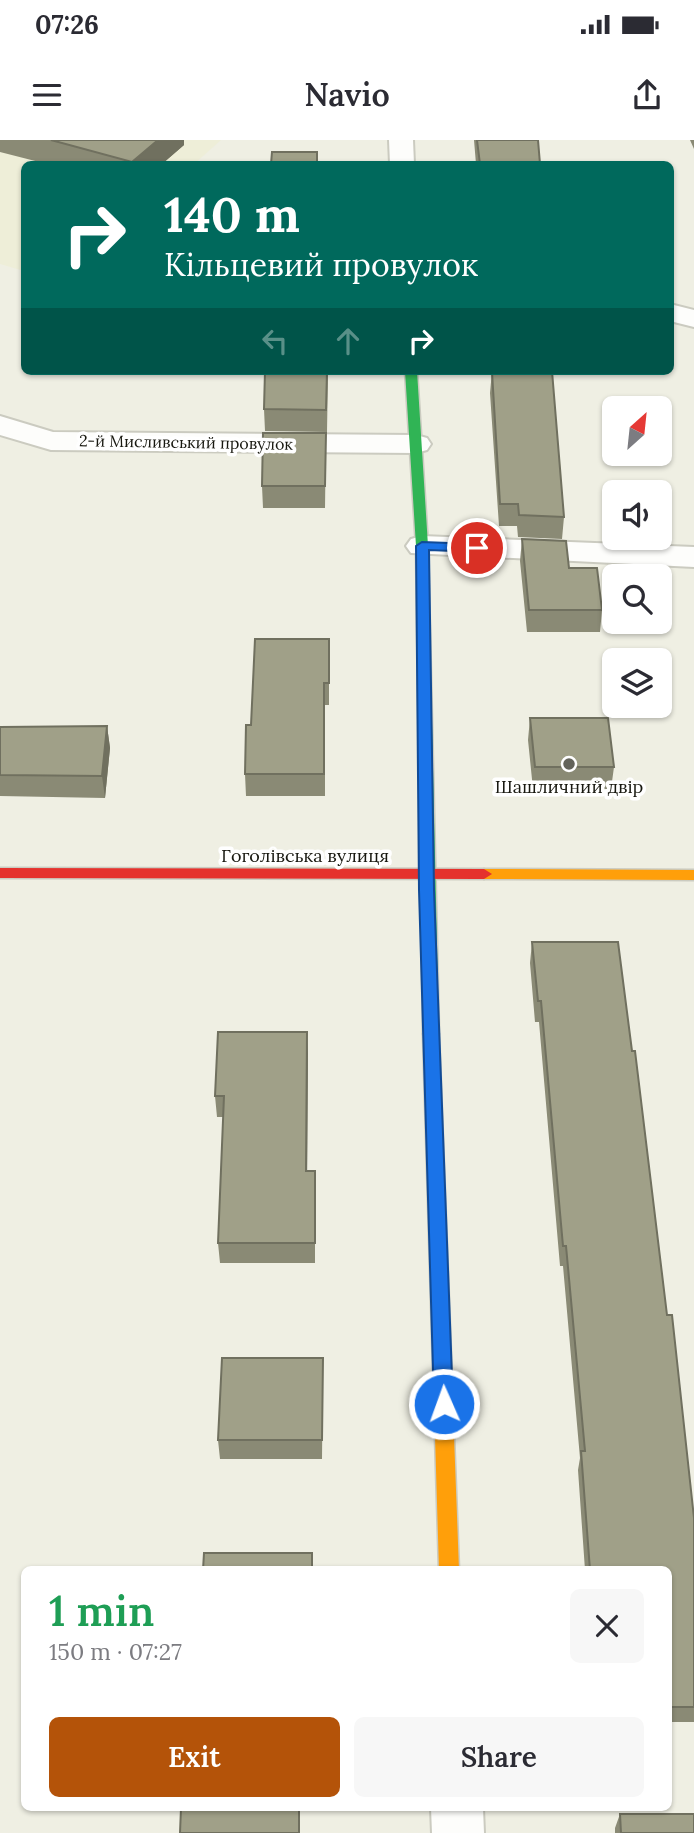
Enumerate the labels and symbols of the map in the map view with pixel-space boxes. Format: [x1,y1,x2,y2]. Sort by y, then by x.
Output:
north arrow [602,396,672,466]
street label: 2-й Мисливський провулок [79,430,294,454]
pin [447,518,507,578]
marker: Шашличний двір [561,756,577,772]
place label: Шашличний двір [495,775,643,798]
street label: Гоголівська вулиця [221,844,389,867]
position arrow [407,1367,481,1441]

